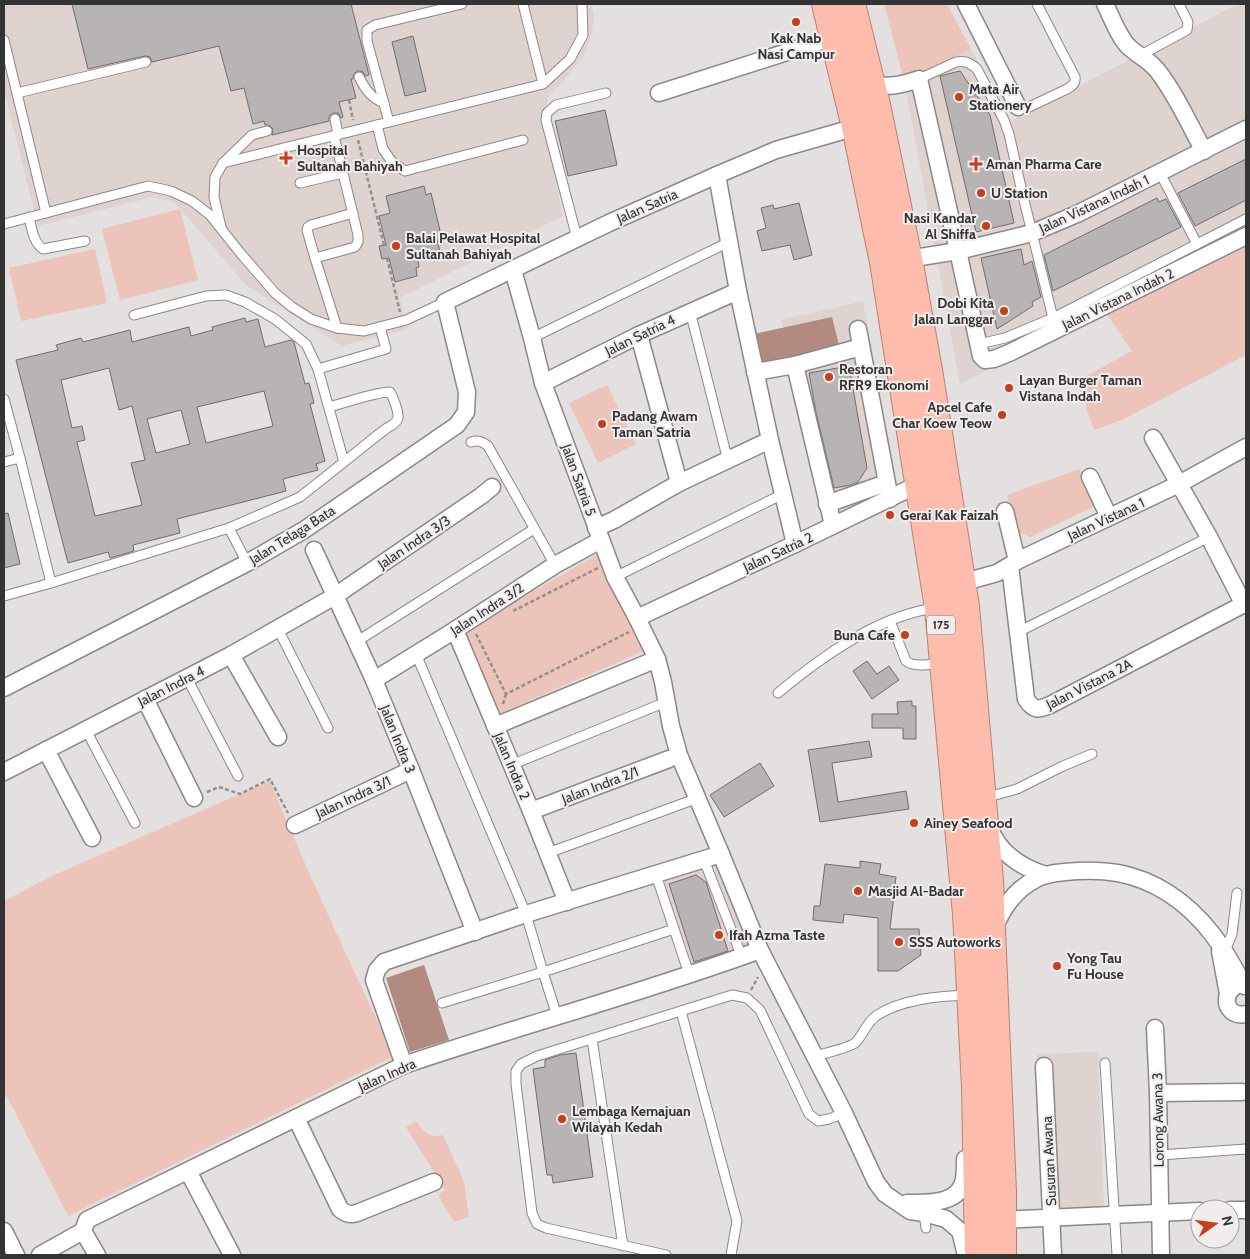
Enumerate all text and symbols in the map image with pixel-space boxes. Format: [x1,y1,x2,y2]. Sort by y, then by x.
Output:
marker: Kak Nab Nasi Campur [790,16,802,28]
place label: Kak Nab Nasi Campur [757,29,835,63]
place label: Mata Air Stationery [969,80,1032,114]
marker: Mata Air Stationery [953,91,965,103]
place label: Hospital Sultanah Bahiyah [297,141,403,175]
marker: Hospital Sultanah Bahiyah [279,151,293,165]
place label: Aman Pharma Care [986,155,1102,173]
marker: Aman Pharma Care [970,158,982,170]
street label: Jalan Vistana Indah 1 [1035,171,1152,238]
place label: U Station [991,184,1048,202]
street label: Jalan Satria [613,185,680,228]
marker: U Station [975,187,987,199]
place label: Nasi Kandar Al Shiffa [904,209,976,243]
marker: Nasi Kandar Al Shiffa [980,220,992,232]
place label: Balai Pelawat Hospital Sultanah Bahiyah [406,229,541,263]
marker: Balai Pelawat Hospital Sultanah Bahiyah [390,240,402,252]
street label: Jalan Vistana Indah 2 [1058,264,1177,334]
place label: Dobi Kita Jalan Langgar [913,294,994,328]
marker: Dobi Kita Jalan Langgar [998,305,1010,317]
street label: Jalan Satria 4 [601,310,678,360]
place label: Restoran RFR9 Ekonomi [839,360,929,394]
marker: Restoran RFR9 Ekonomi [823,371,835,383]
place label: Layan Burger Taman Vistana Indah [1019,371,1142,405]
marker: Layan Burger Taman Vistana Indah [1003,382,1015,394]
place label: Apcel Cafe Char Koew Teow [892,398,993,432]
place label: Padang Awam Taman Satria [612,407,698,441]
marker: Apcel Cafe Char Koew Teow [996,409,1008,421]
marker: Padang Awam Taman Satria [596,418,608,430]
street label: Jalan Satria 5 [557,441,600,519]
street label: Jalan Vistana 1 [1064,493,1147,545]
street label: Jalan Telaga Bata [245,501,339,569]
place label: Gerai Kak Faizah [900,506,999,524]
marker: Gerai Kak Faizah [884,509,896,521]
street label: Jalan Indra 3/3 [373,511,454,574]
street label: Jalan Satria 2 [739,528,816,576]
street label: Jalan Indra 3/2 [446,579,527,640]
road number: 175 [927,616,955,634]
place label: Buna Cafe [833,626,895,644]
marker: Buna Cafe [899,629,911,641]
street label: Jalan Vistana 2A [1042,654,1135,714]
street label: Jalan Indra 4 [134,662,207,711]
street label: Jalan Indra 3 [376,701,420,776]
street label: Jalan Indra 2 [489,729,534,803]
street label: Jalan Indra 2/1 [558,762,641,808]
street label: Jalan Indra 3/1 [312,772,394,823]
place label: Ainey Seafood [924,814,1012,832]
marker: Ainey Seafood [908,817,920,829]
place label: Masjid Al-Badar [868,882,964,900]
marker: Masjid Al-Badar [852,885,864,897]
place label: Ifah Azma Taste [729,926,825,944]
marker: Ifah Azma Taste [713,929,725,941]
place label: SSS Autoworks [909,933,1001,951]
marker: SSS Autoworks [893,936,905,948]
place label: Yong Tau Fu House [1066,949,1124,983]
marker: Yong Tau Fu House [1051,960,1063,972]
street label: Jalan Indra [354,1054,419,1096]
street label: Lorong Awana 3 [1148,1072,1168,1168]
place label: Lembaga Kemajuan Wilayah Kedah [572,1102,691,1136]
marker: Lembaga Kemajuan Wilayah Kedah [556,1113,568,1125]
street label: Susuran Awana [1038,1115,1060,1207]
north arrow [1190,1199,1240,1249]
text: N [1218,1214,1238,1228]

